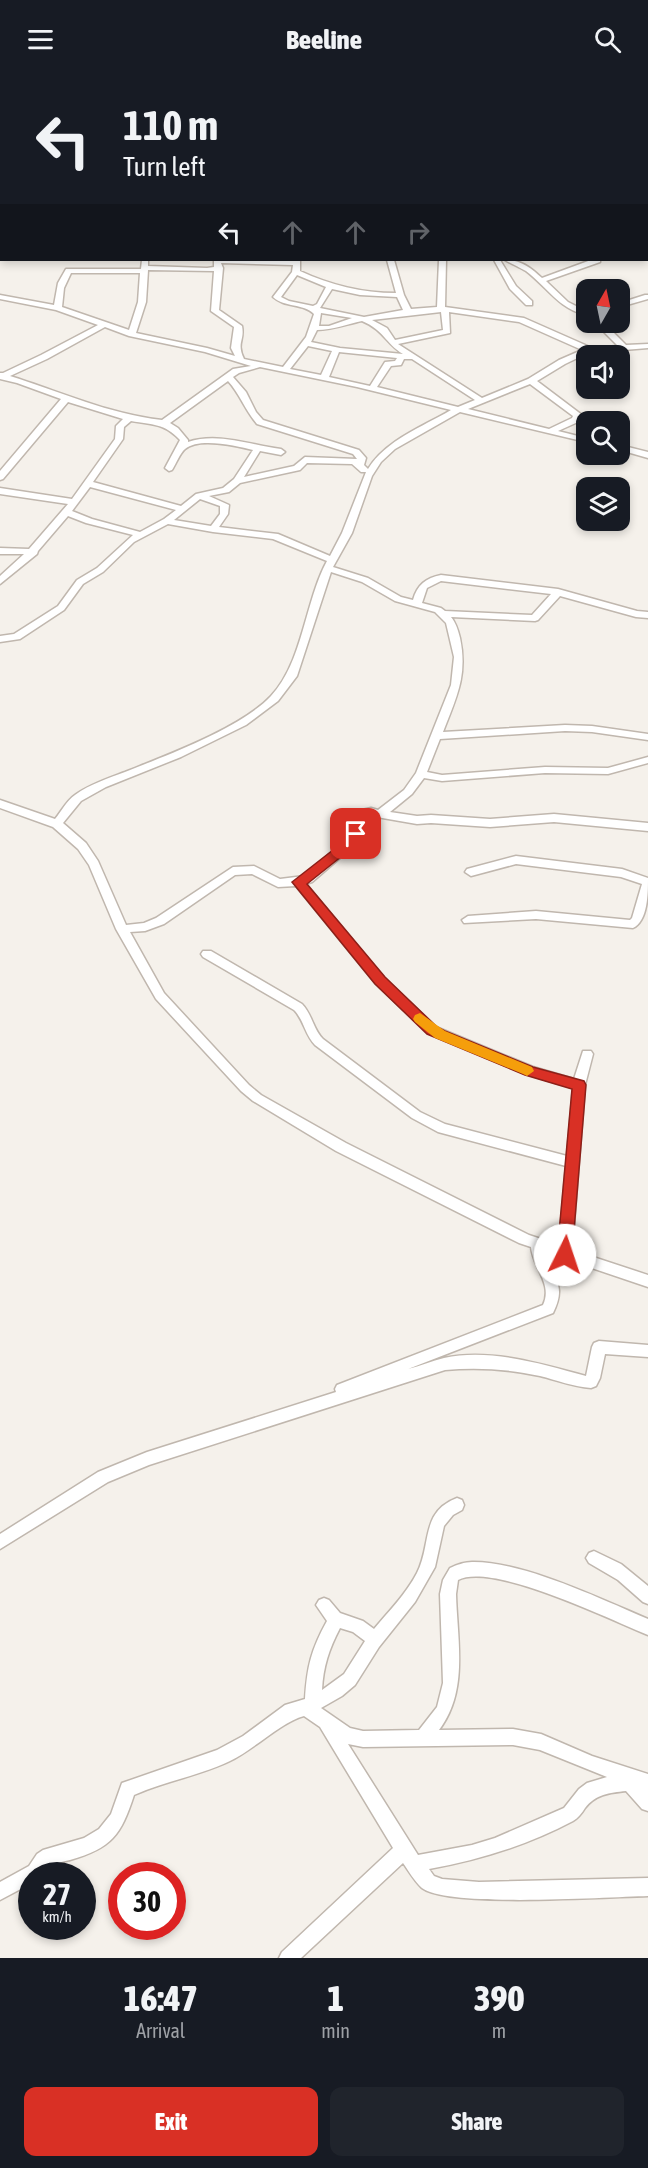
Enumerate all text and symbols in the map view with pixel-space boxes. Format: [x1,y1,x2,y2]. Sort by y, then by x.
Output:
icon: menu [24,23,57,56]
icon: search [591,23,624,56]
text: Beeline [286,24,362,55]
text: 110 m [123,101,218,149]
icon: left [24,102,102,180]
text: Turn left [123,151,206,182]
icon: left [213,216,246,249]
icon: ahead [276,216,309,249]
icon: ahead [339,216,372,249]
icon: right [402,216,435,249]
north arrow [576,279,630,333]
map controls [576,279,630,531]
button: sound [576,345,630,399]
button: search [576,411,630,465]
button: layers [576,477,630,531]
pin [330,808,381,859]
icon: arrive [339,817,372,850]
position arrow [533,1223,597,1287]
speed limit sign: 30 [108,1862,186,1940]
text: 27 [43,1877,71,1911]
text: km/h [42,1908,72,1925]
text: 16:47 [124,1977,198,2019]
text: 1 [327,1977,344,2019]
text: 390 [474,1977,524,2019]
text: Arrival [136,2019,185,2042]
text: min [321,2019,350,2042]
text: m [492,2019,506,2042]
button: Exit [24,2087,318,2156]
button: Share [330,2087,624,2156]

